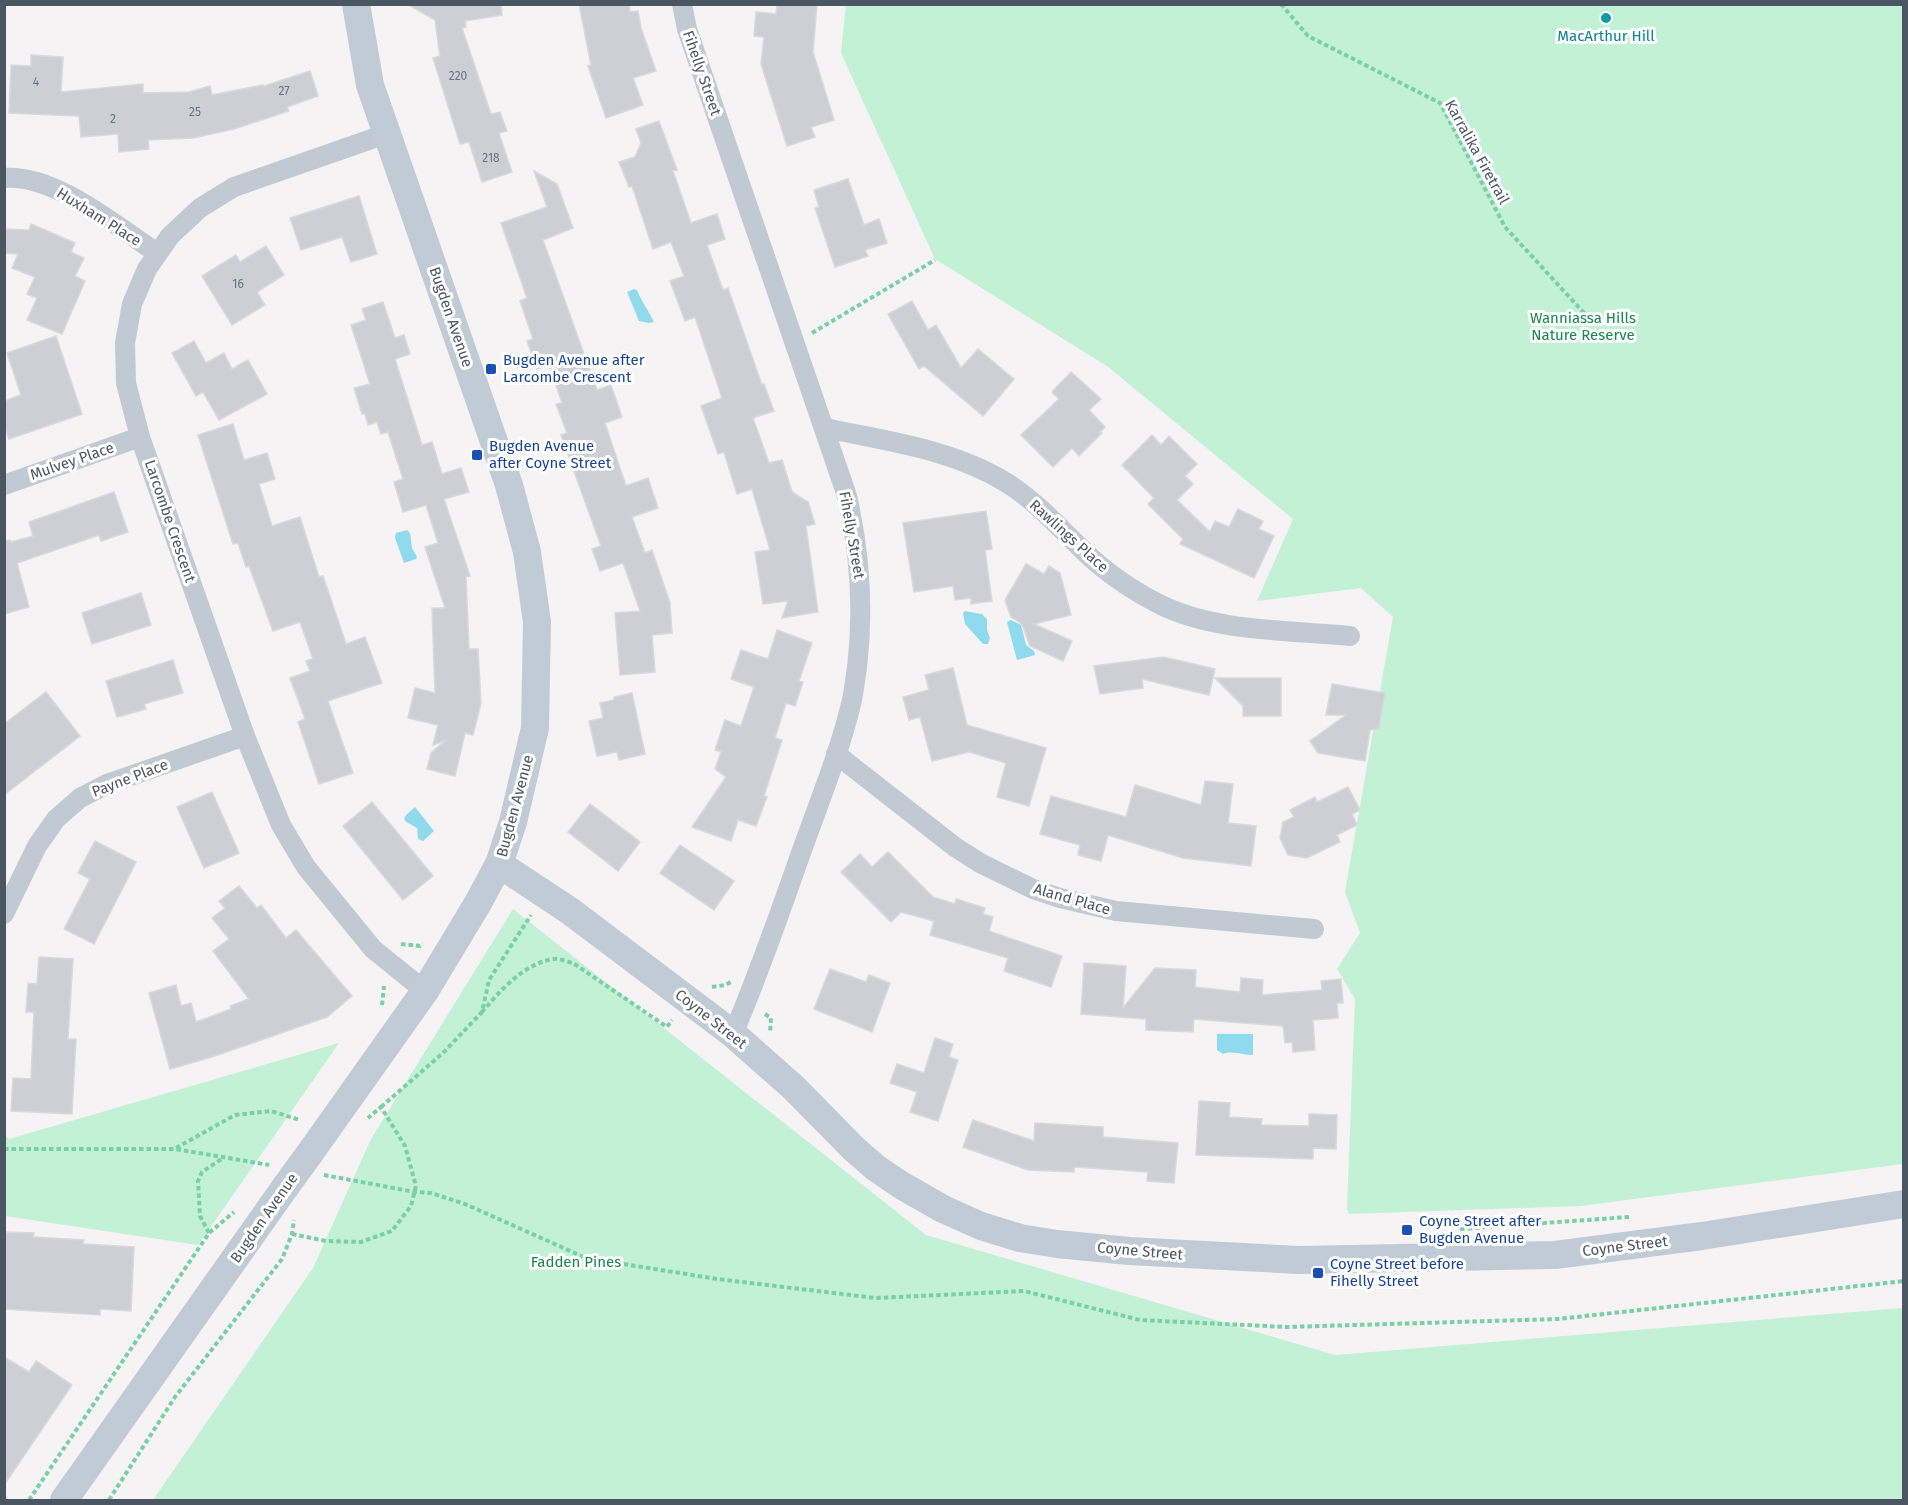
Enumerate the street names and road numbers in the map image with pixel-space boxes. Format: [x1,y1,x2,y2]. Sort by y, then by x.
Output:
street label: Fihelly Street [679,28,725,118]
street label: Karralika Firetrail [1441,97,1513,208]
street label: Huxham Place [53,184,145,250]
street label: Bugden Avenue [425,264,477,370]
street label: Mulvey Place [28,438,116,484]
street label: Larcombe Crescent [141,457,200,585]
street label: Fihelly Street [835,490,869,581]
street label: Rawlings Place [1026,496,1112,576]
street label: Bugden Avenue [493,753,537,859]
street label: Payne Place [89,755,171,801]
street label: Aland Place [1032,879,1112,919]
street label: Coyne Street [672,985,751,1053]
street label: Bugden Avenue [226,1170,302,1266]
street label: Coyne Street [1581,1232,1669,1260]
street label: Coyne Street [1096,1238,1184,1264]

